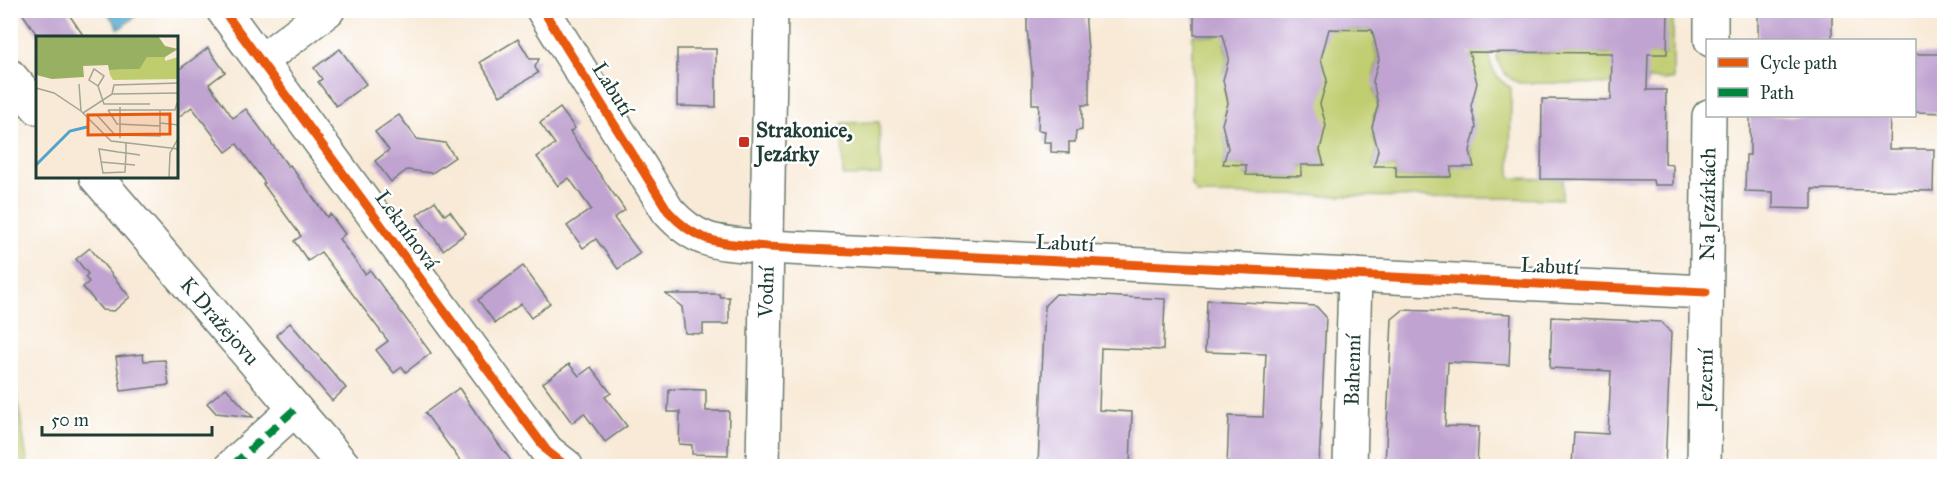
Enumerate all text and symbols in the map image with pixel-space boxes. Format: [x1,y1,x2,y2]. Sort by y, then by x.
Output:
inset map [36,36,178,178]
legend [1706,39,1916,117]
text: Cycle path [1760,52,1837,74]
street label: Labutí [586,57,640,122]
text: Path [1760,82,1794,104]
place label: Strakonice, Jezárky [753,117,853,168]
marker: Strakonice, Jezárky [737,135,751,149]
street label: Na Jezárkách [1694,147,1722,261]
street label: Leknínová [369,185,445,275]
street label: Labutí [1035,228,1096,258]
street label: Labutí [1520,251,1581,281]
street label: Vodní [753,265,780,319]
street label: K Dražejovu [175,272,265,371]
street label: Bahenní [1339,333,1366,406]
street label: Jezerní [1692,347,1719,411]
scale bar [42,399,212,437]
text: 50 m [51,409,89,431]

